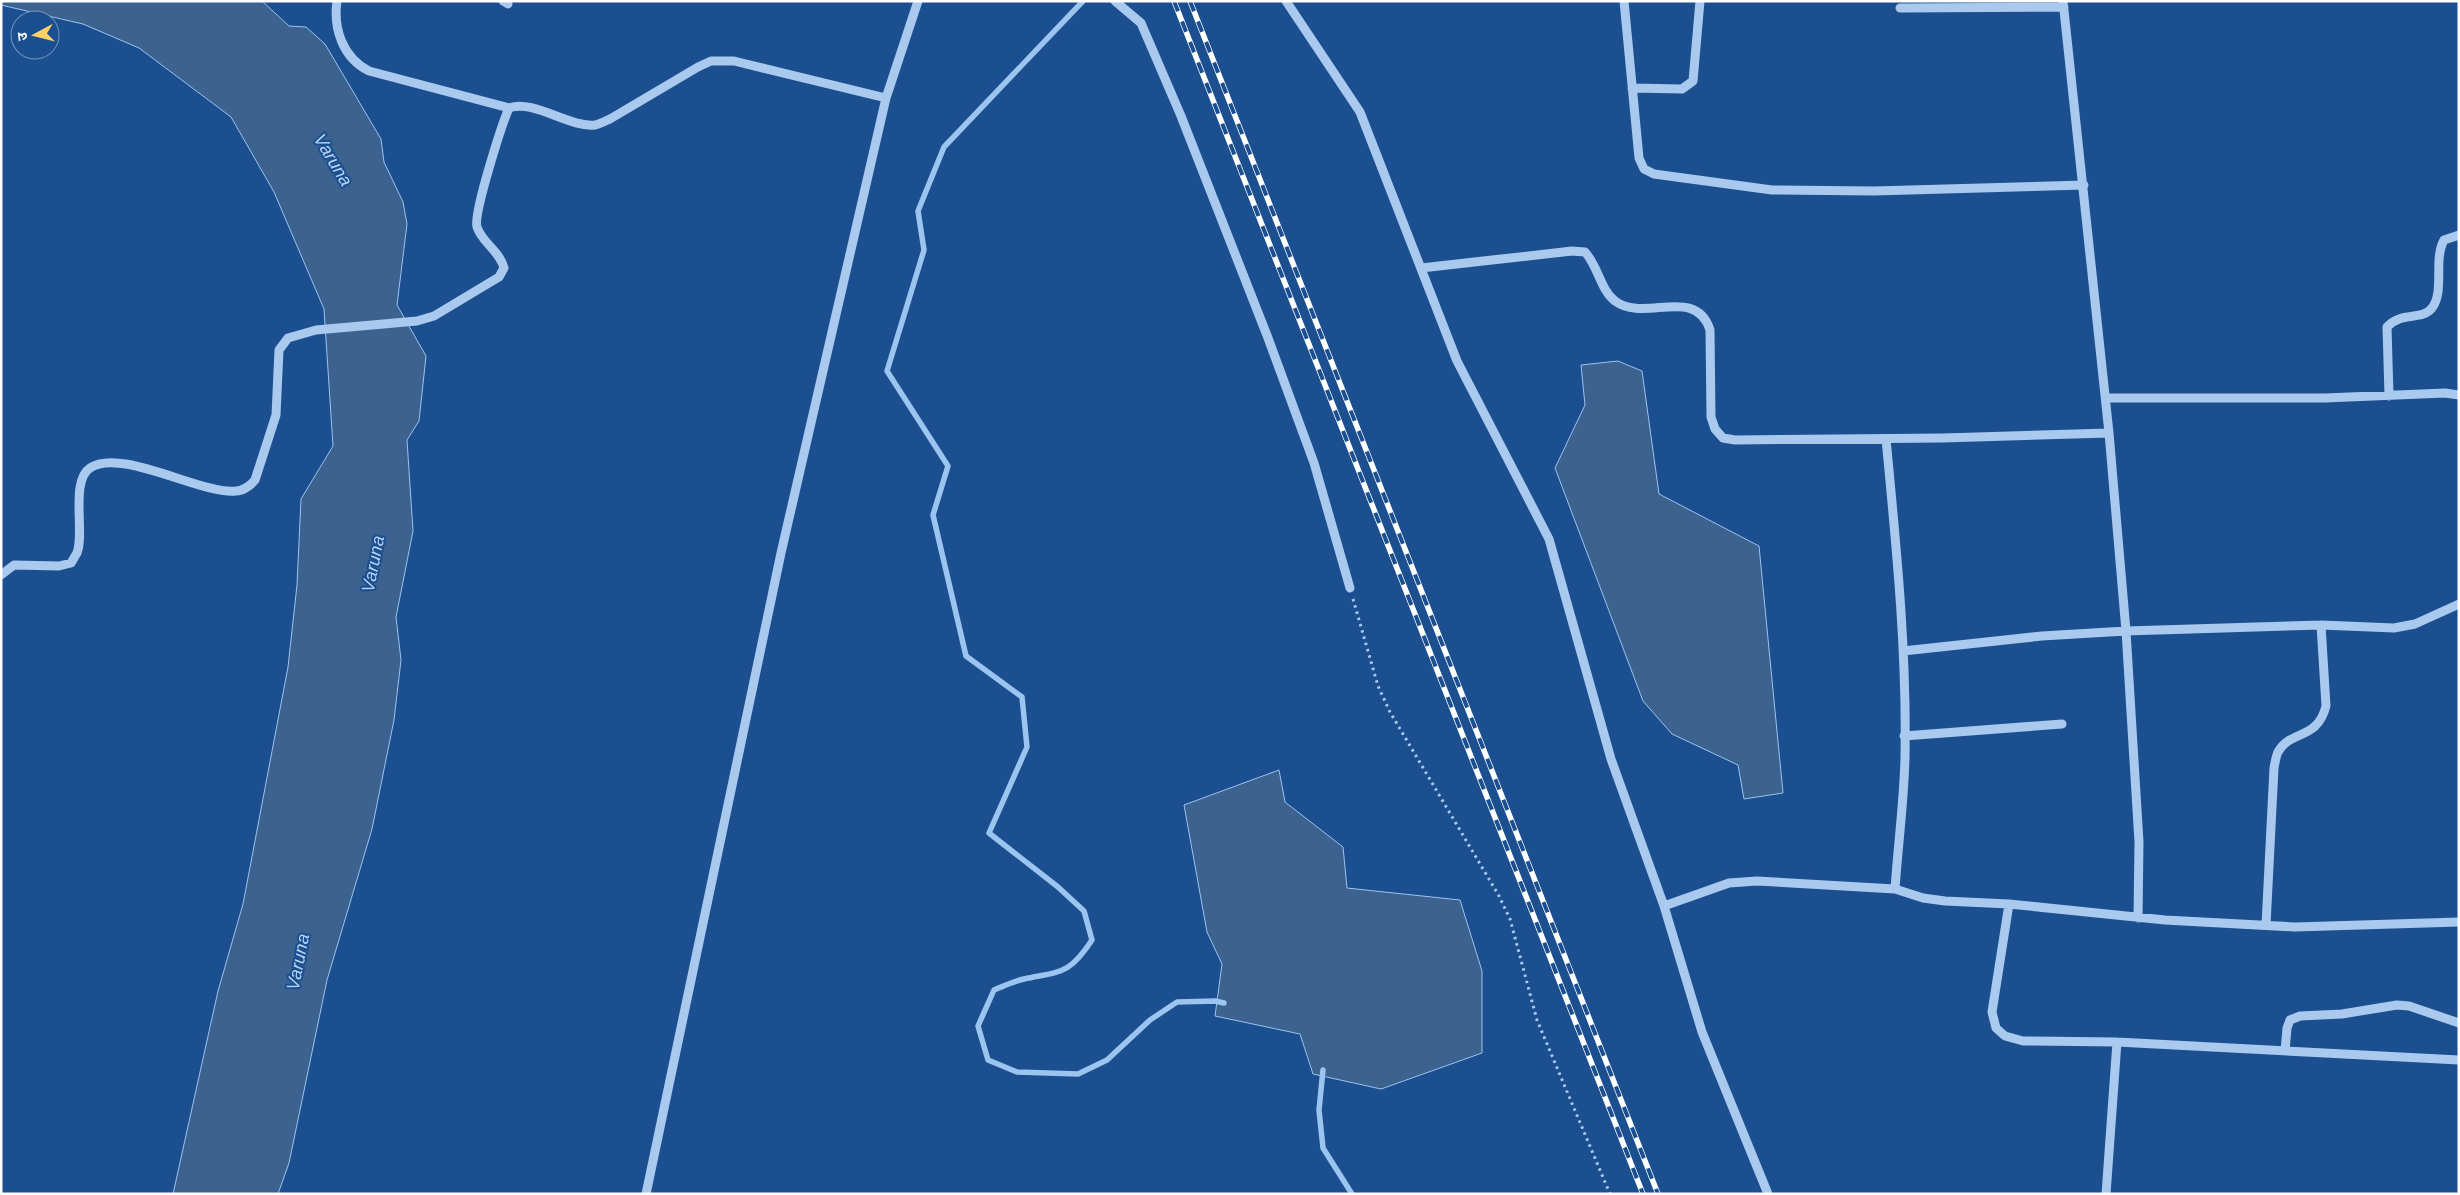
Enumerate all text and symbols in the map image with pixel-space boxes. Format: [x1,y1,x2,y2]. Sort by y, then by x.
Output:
north arrow [10,10,60,60]
text: उ [14,31,31,42]
water label: Varuna [310,130,356,190]
water label: Varuna [358,534,388,594]
water label: Varuna [283,932,313,992]

